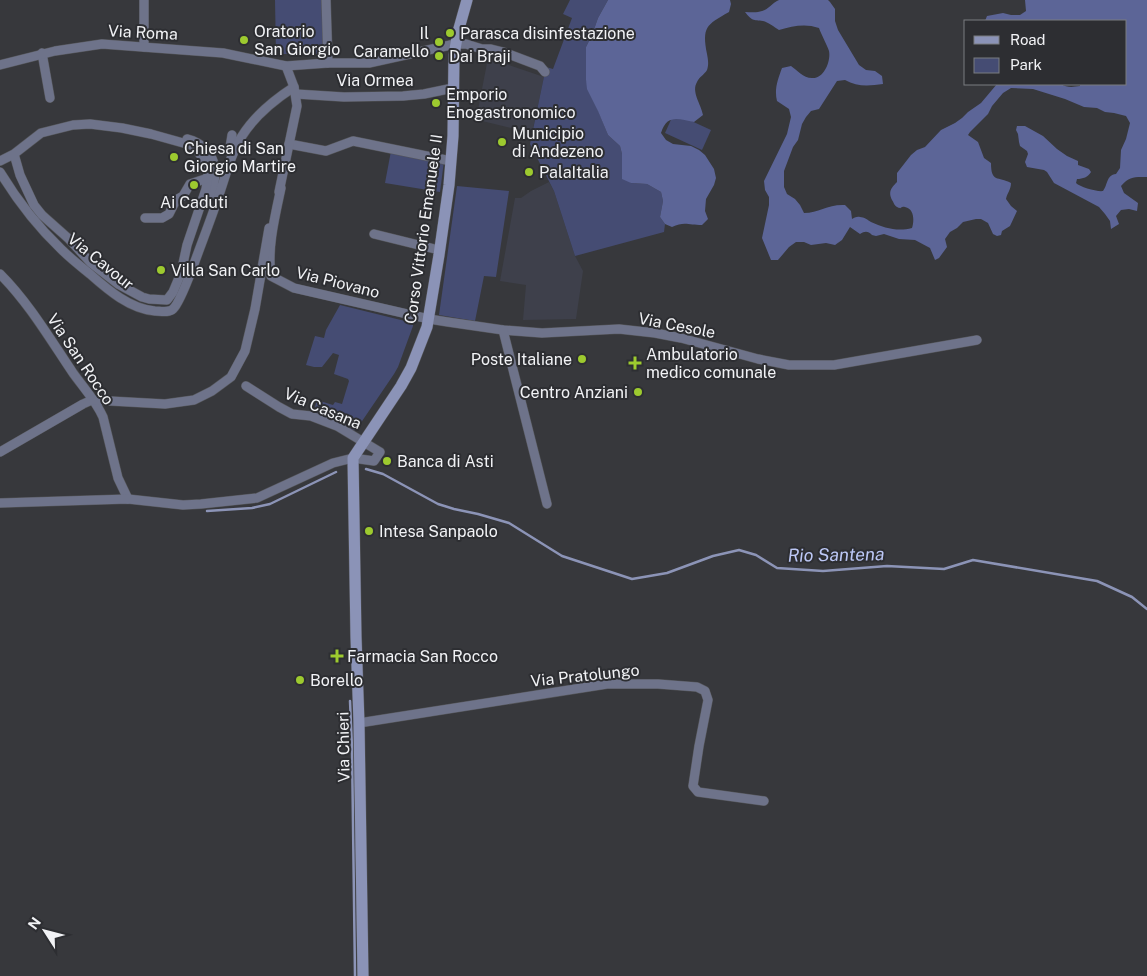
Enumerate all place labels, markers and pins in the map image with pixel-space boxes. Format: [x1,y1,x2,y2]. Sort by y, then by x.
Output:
place label: Oratorio San Giorgio [254,22,340,59]
place label: Il Caramello [353,24,429,61]
place label: Parasca disinfestazione [460,24,635,43]
marker: Parasca disinfestazione [444,27,456,39]
marker: Oratorio San Giorgio [238,34,250,46]
marker: Il Caramello [433,36,445,48]
place label: Dai Braji [449,47,511,66]
marker: Dai Braji [433,50,445,62]
place label: Emporio Enogastronomico [446,85,576,122]
marker: Emporio Enogastronomico [430,97,442,109]
place label: Municipio di Andezeno [512,124,604,161]
marker: Municipio di Andezeno [496,136,508,148]
place label: Chiesa di San Giorgio Martire [184,139,296,176]
marker: Chiesa di San Giorgio Martire [168,151,180,163]
place label: PalaItalia [539,163,609,182]
marker: PalaItalia [523,166,535,178]
marker: Ai Caduti [188,179,200,191]
place label: Ai Caduti [160,193,228,212]
place label: Villa San Carlo [171,261,280,280]
marker: Villa San Carlo [155,264,167,276]
place label: Ambulatorio medico comunale [646,345,776,382]
place label: Poste Italiane [471,350,572,369]
marker: Poste Italiane [576,353,588,365]
marker: Ambulatorio medico comunale [628,356,642,370]
place label: Centro Anziani [520,383,628,402]
marker: Centro Anziani [632,386,644,398]
place label: Banca di Asti [397,452,494,471]
marker: Banca di Asti [381,455,393,467]
place label: Intesa Sanpaolo [379,522,498,541]
marker: Intesa Sanpaolo [363,525,375,537]
place label: Farmacia San Rocco [347,647,498,666]
marker: Farmacia San Rocco [331,650,343,662]
place label: Borello [310,671,363,690]
marker: Borello [294,674,306,686]

